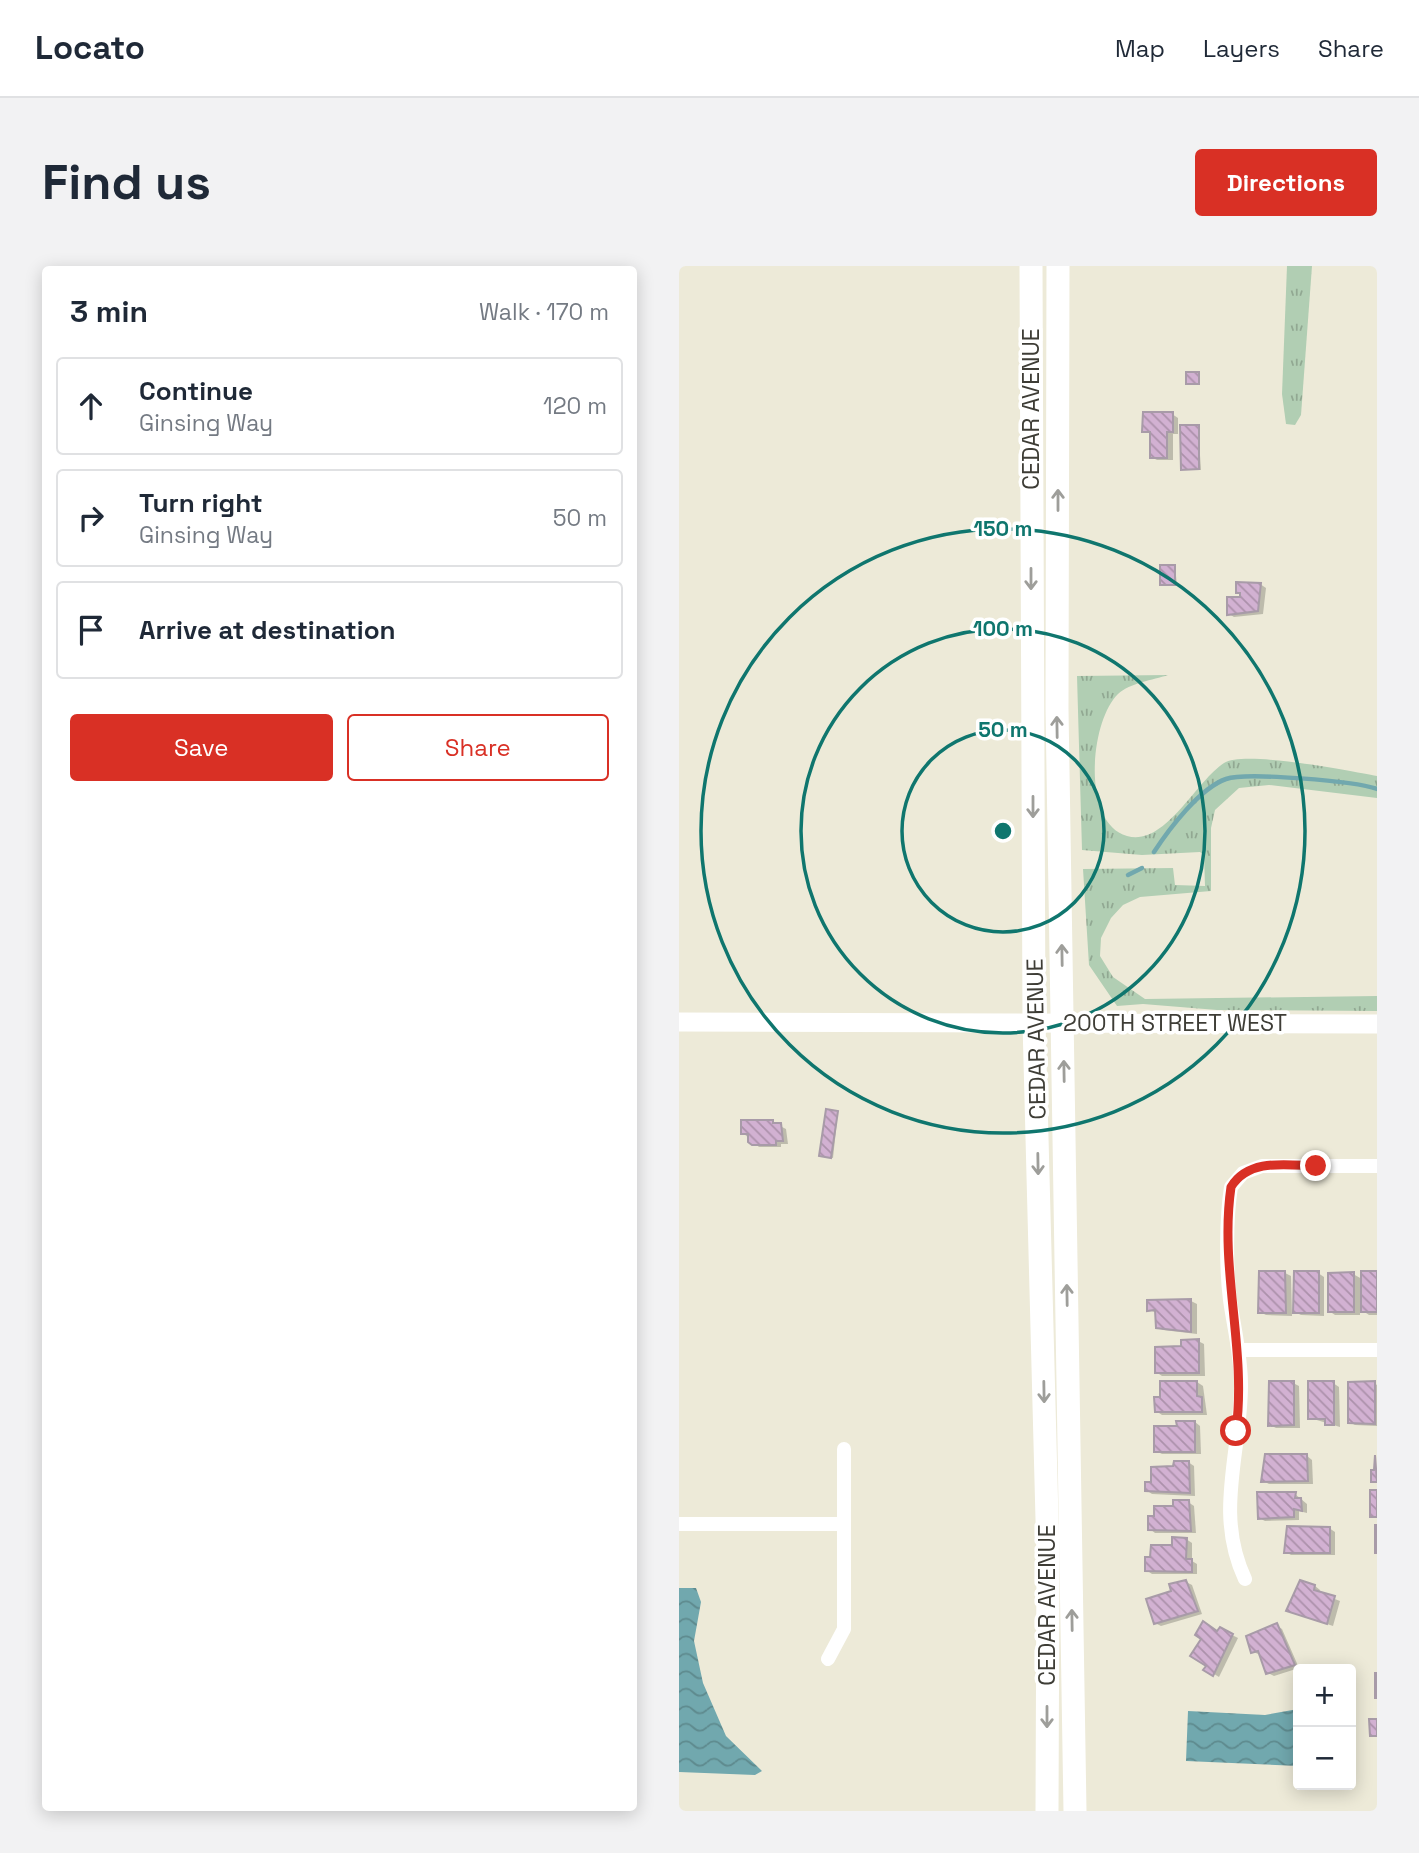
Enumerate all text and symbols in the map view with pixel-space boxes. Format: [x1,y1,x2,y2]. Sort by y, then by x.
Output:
text: Locato [35,27,145,69]
text: Map [1115,33,1165,64]
text: Layers [1203,33,1280,64]
text: Share [1318,33,1384,64]
button: Directions [1195,149,1377,216]
text: Find us [42,151,211,213]
text: 3 min [70,292,148,331]
text: Walk · 170 m [479,297,609,327]
street label: CEDAR AVENUE [1016,328,1046,490]
text: Continue [139,374,253,408]
icon: ahead [72,387,110,425]
text: 120 m [543,391,607,421]
text: Ginsing Way [139,408,273,438]
text: Turn right [139,486,263,520]
one-way arrow [1051,488,1065,511]
icon: right [72,499,110,537]
text: 50 m [553,503,607,533]
text: 150 m [974,515,1032,542]
text: Ginsing Way [139,520,273,550]
one-way arrow [1024,567,1038,590]
icon: arrive [72,611,110,649]
text: Arrive at destination [139,613,396,647]
text: 100 m [973,615,1033,642]
button: Save [70,714,333,781]
button: Share [347,714,609,781]
text: 50 m [978,716,1028,743]
one-way arrow [1050,716,1064,739]
one-way arrow [1026,795,1040,818]
centre of rings [991,819,1015,843]
one-way arrow [1055,943,1069,966]
street label: CEDAR AVENUE [1020,958,1052,1120]
street label: 200TH STREET WEST [1063,1008,1287,1038]
one-way arrow [1057,1059,1071,1082]
route end [1300,1150,1331,1181]
one-way arrow [1031,1153,1045,1176]
one-way arrow [1060,1284,1074,1307]
one-way arrow [1037,1380,1051,1403]
route start [1220,1415,1251,1446]
street label: CEDAR AVENUE [1032,1524,1062,1686]
one-way arrow [1065,1609,1079,1632]
map controls [1293,1664,1356,1790]
button: + [1293,1664,1356,1727]
one-way arrow [1040,1706,1054,1729]
button: − [1293,1727,1356,1790]

